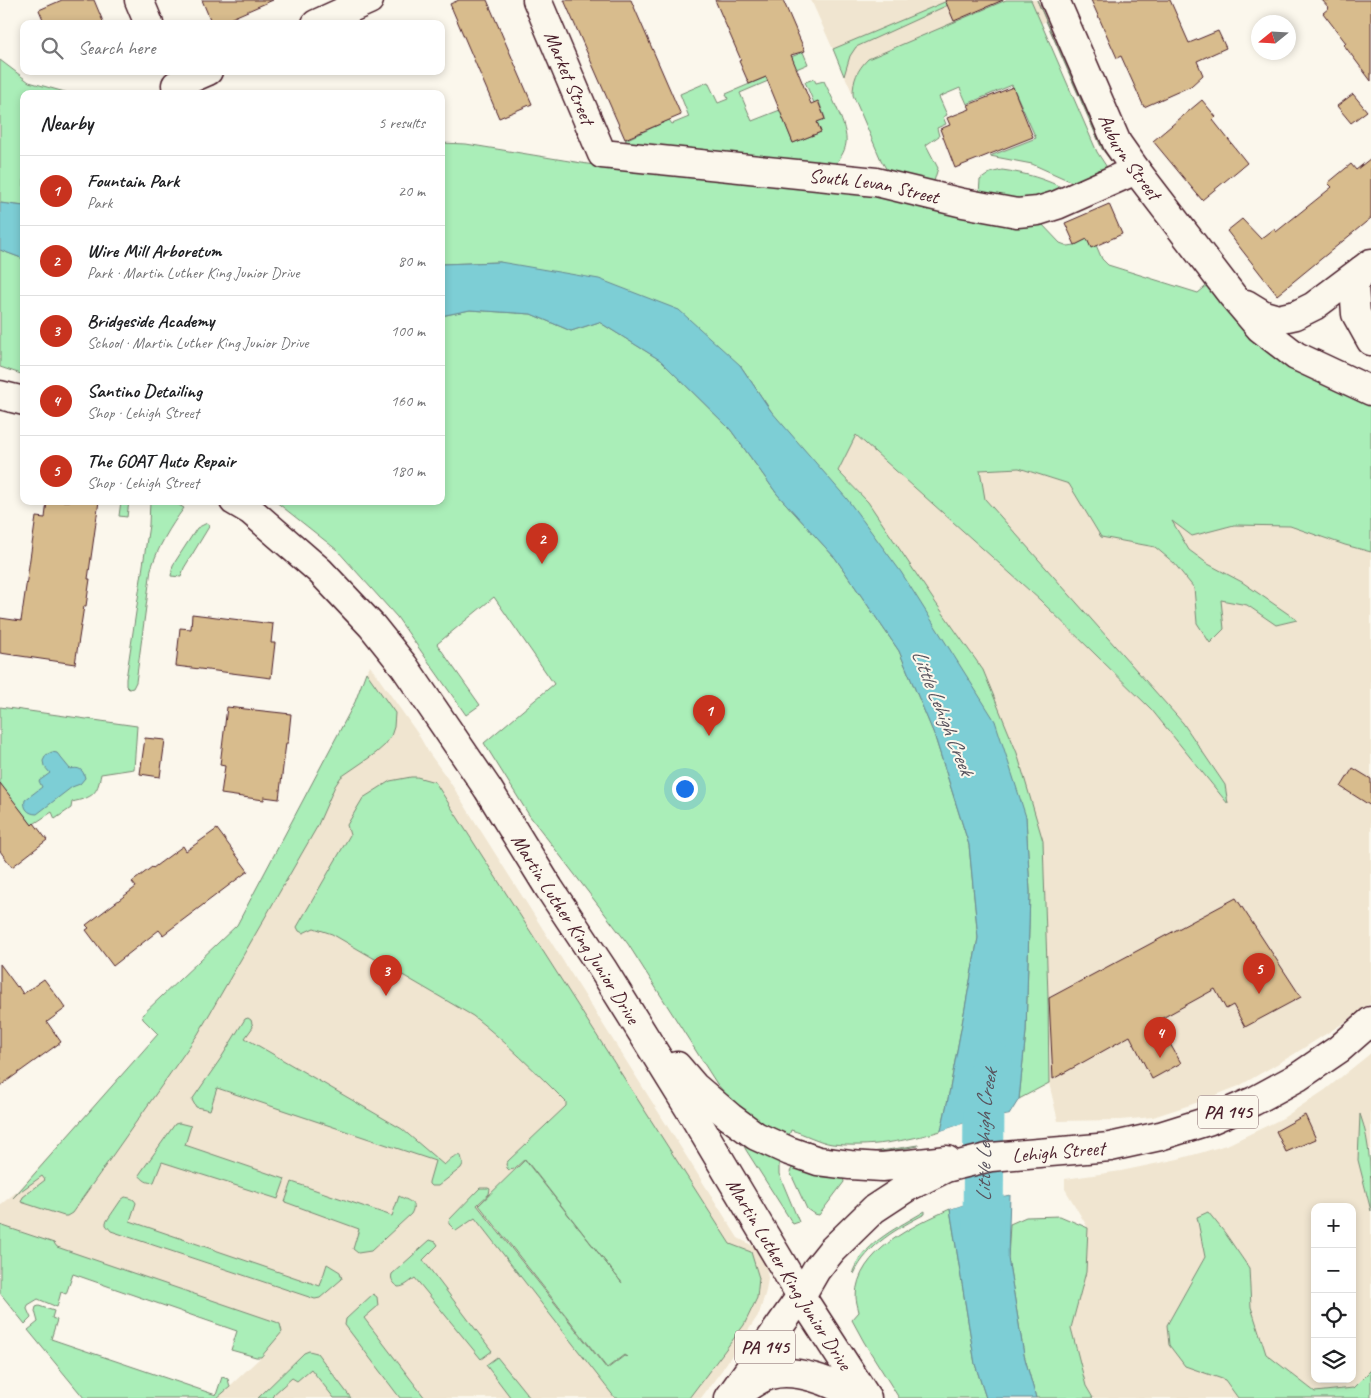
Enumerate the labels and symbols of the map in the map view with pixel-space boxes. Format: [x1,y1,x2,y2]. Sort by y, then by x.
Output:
north arrow [1251,15,1296,60]
street label: Market Street [539,27,602,131]
street label: Auburn Street [1093,110,1169,207]
street label: South Levan Street [808,163,944,210]
pin: 2 [526,523,558,564]
water label: Little Lehigh Creek [906,646,981,781]
pin: 1 [693,695,725,736]
your location [672,776,698,802]
street label: Martin Luther King Junior Drive [506,829,647,1029]
pin: 5 [1243,953,1275,994]
pin: 3 [370,955,402,996]
pin: 4 [1144,1017,1176,1058]
water label: Little Lehigh Creek [970,1064,1004,1202]
road number: PA 145 [1198,1096,1258,1128]
street label: Lehigh Street [1011,1135,1109,1168]
street label: Martin Luther King Junior Drive [721,1173,859,1376]
road number: PA 145 [735,1330,795,1364]

